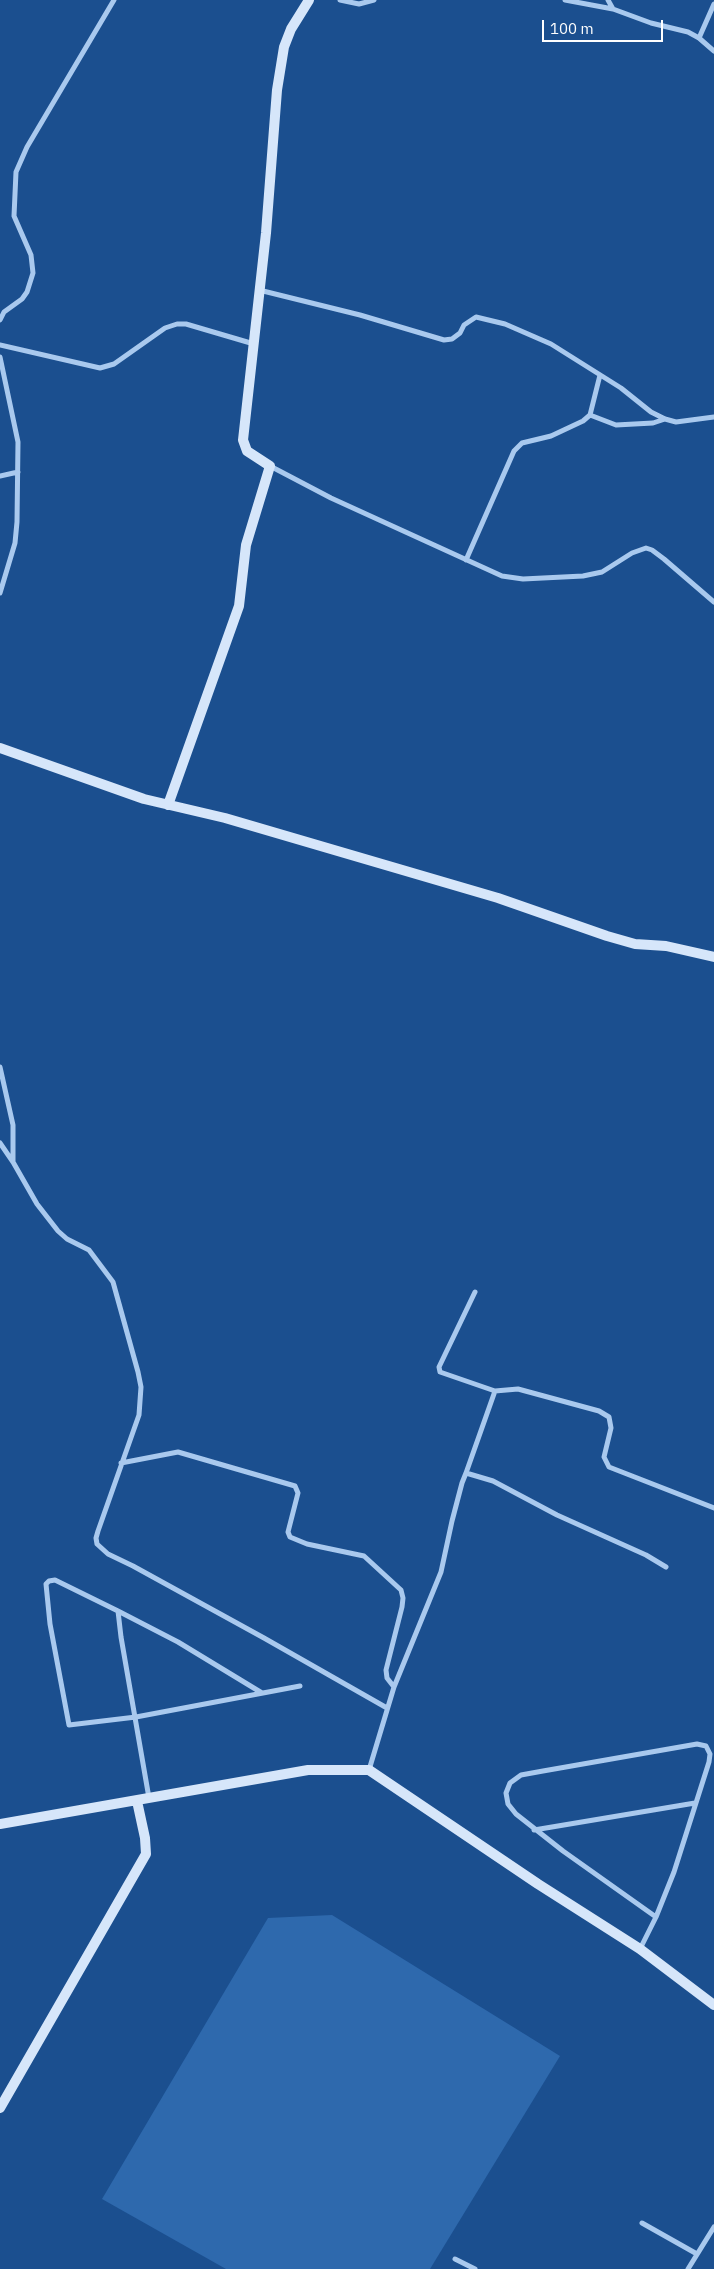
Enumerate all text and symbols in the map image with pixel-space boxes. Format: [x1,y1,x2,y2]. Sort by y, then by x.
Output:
scale bar [544,10,665,42]
text: 100 m [550,19,594,38]

